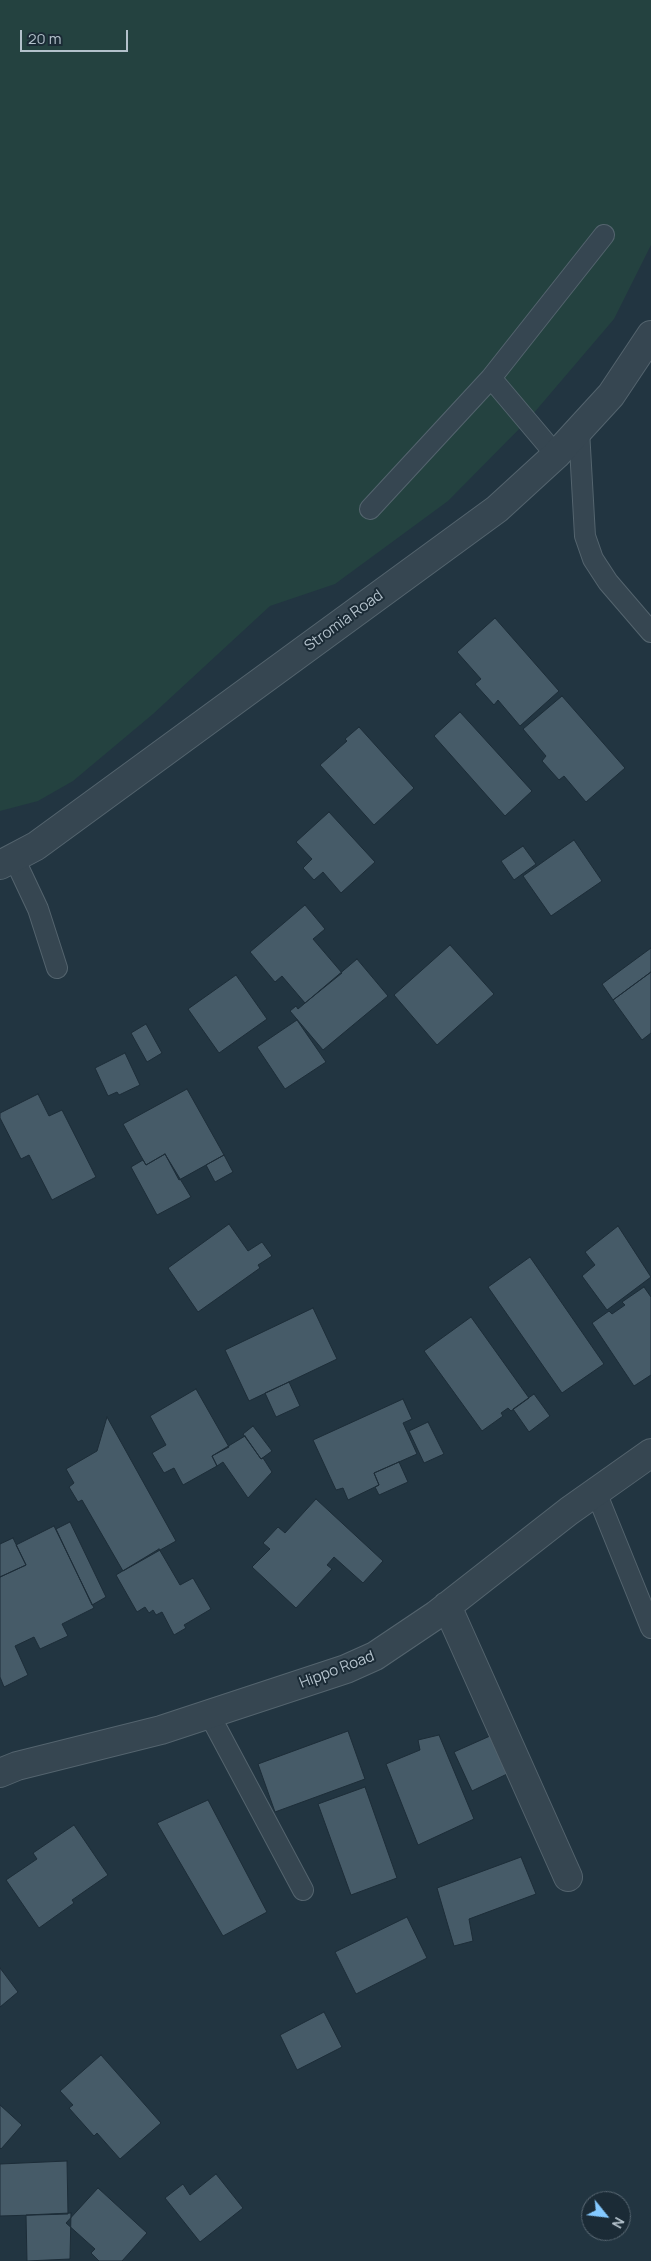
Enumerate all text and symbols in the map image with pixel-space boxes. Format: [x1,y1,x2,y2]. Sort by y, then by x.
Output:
scale bar [22,20,130,52]
text: 20 m [28,28,61,49]
street label: Stromia Road [301,587,387,655]
street label: Hippo Road [297,1647,377,1693]
north arrow [581,2191,631,2241]
text: N [608,2214,629,2232]

